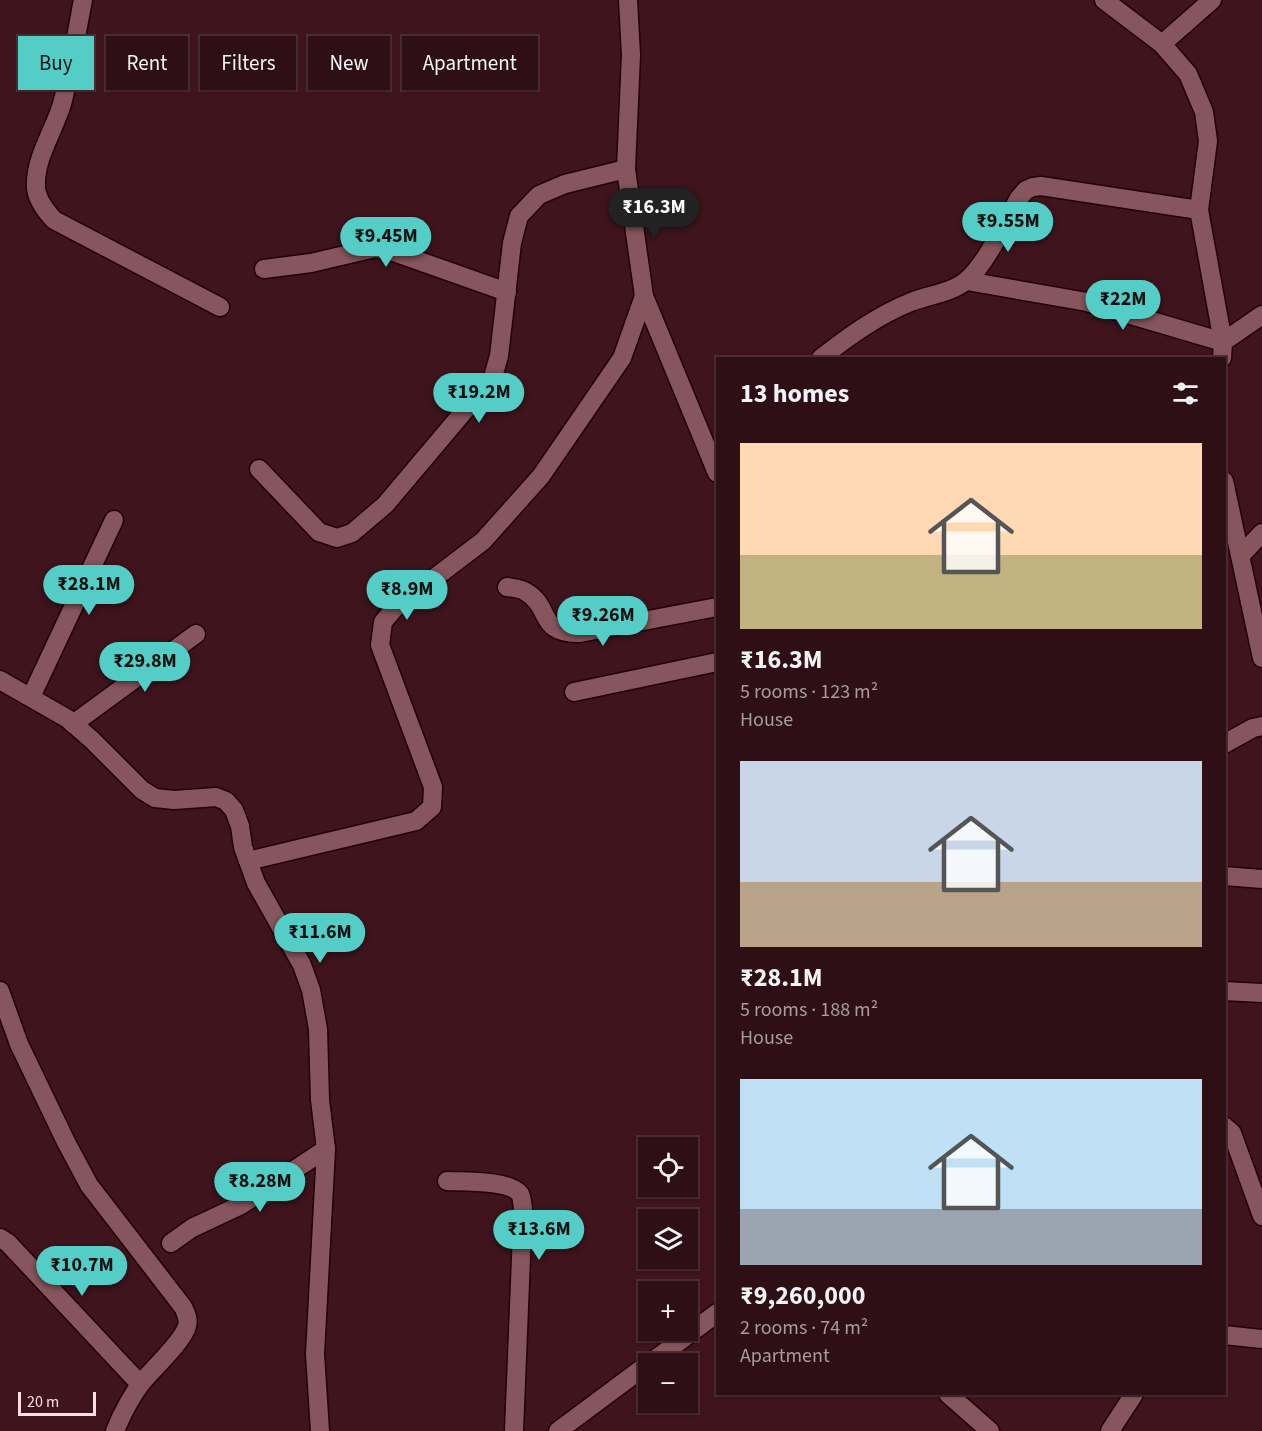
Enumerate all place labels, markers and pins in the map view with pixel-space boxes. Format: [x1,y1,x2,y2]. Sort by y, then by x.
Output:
pin: ₹16.3M [605,188,703,239]
pin: ₹9.55M [959,202,1057,253]
pin: ₹9.45M [337,217,435,268]
pin: ₹22M [1087,280,1159,331]
pin: ₹19.2M [430,373,528,424]
pin: ₹28.1M [40,565,138,616]
pin: ₹8.9M [365,570,449,621]
pin: ₹9.26M [554,596,652,647]
pin: ₹29.8M [96,642,194,693]
pin: ₹11.6M [271,913,369,964]
pin: ₹8.28M [211,1162,309,1213]
pin: ₹13.6M [490,1210,588,1261]
pin: ₹10.7M [33,1246,131,1297]

